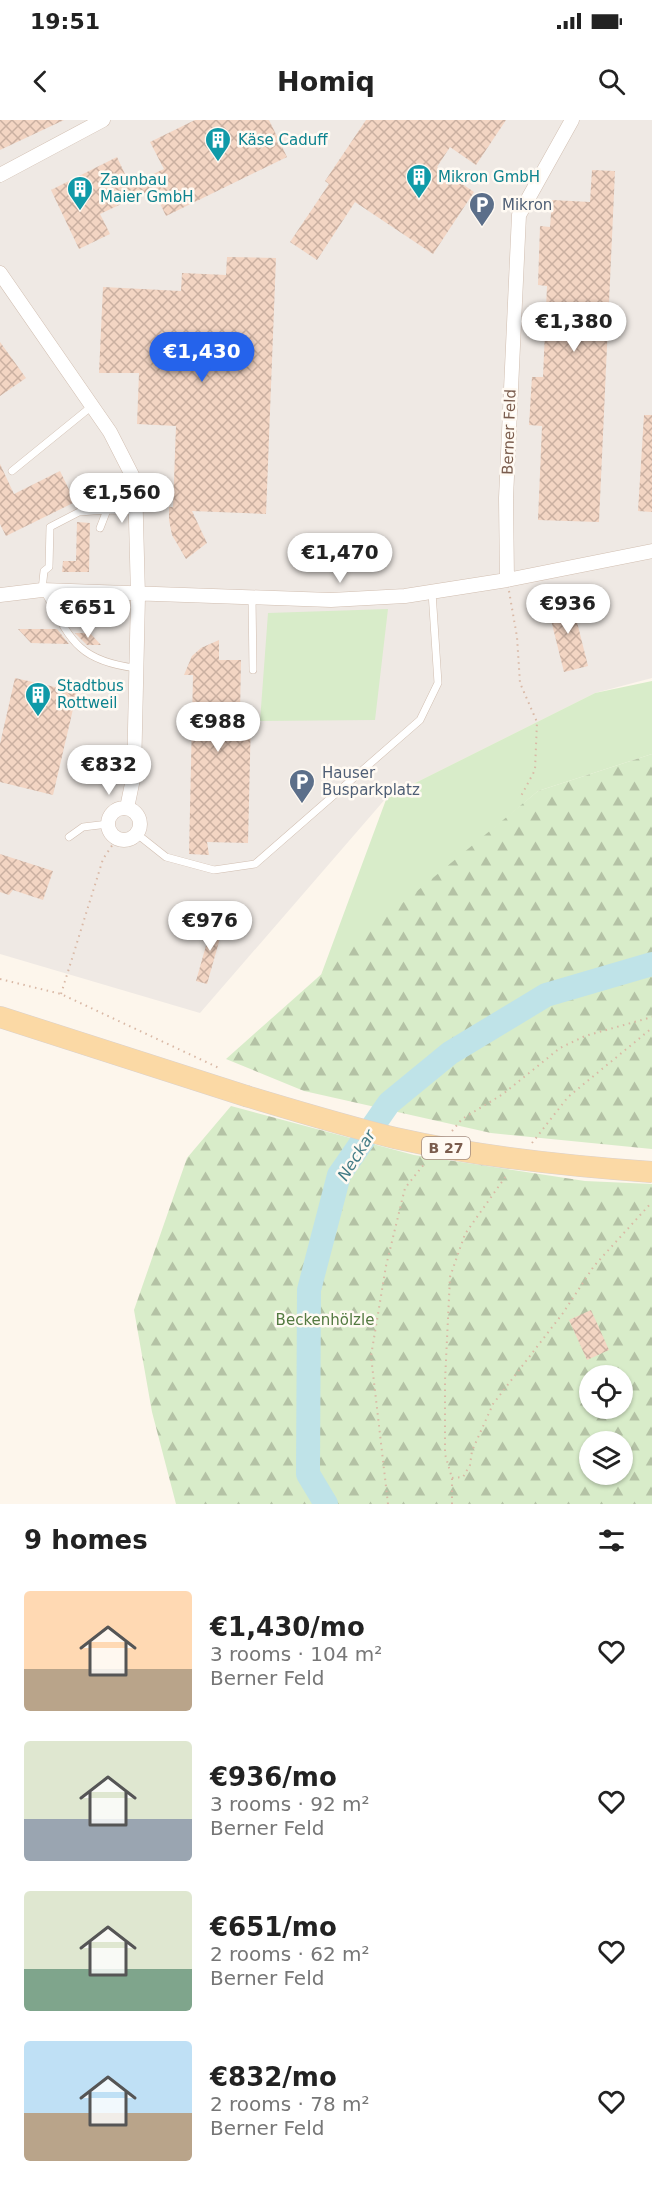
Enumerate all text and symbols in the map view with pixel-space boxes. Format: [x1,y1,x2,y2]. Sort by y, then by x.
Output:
text: 19:51 [30,9,100,34]
icon: back [24,65,57,98]
icon: search [595,65,628,98]
text: Homiq [277,66,375,97]
building icon: Käse Caduff [203,125,233,163]
place label: Käse Caduff [238,131,328,149]
building icon: Mikron GmbH [404,162,434,200]
place label: Mikron GmbH [438,168,540,186]
place label: Zaunbau Maier GmbH [100,171,194,206]
building icon: Zaunbau Maier GmbH [65,174,95,212]
parking icon: Mikron [467,190,497,228]
place label: Mikron [502,196,552,214]
pin: €1,380 [525,302,623,353]
text: €1,380 [535,309,613,333]
pin: €1,430 [153,332,251,383]
text: €1,430 [163,339,241,363]
street label: Berner Feld [499,389,519,475]
pin: €1,560 [73,473,171,524]
text: €1,560 [83,480,161,504]
pin: €1,470 [291,533,389,584]
text: €1,470 [301,540,379,564]
pin: €936 [532,584,604,635]
pin: €651 [52,588,124,639]
text: €936 [540,591,596,615]
text: €651 [60,595,116,619]
place label: Stadtbus Rottweil [57,677,124,712]
building icon: Stadtbus Rottweil [23,680,53,718]
pin: €988 [182,702,254,753]
text: €988 [190,709,246,733]
pin: €832 [73,745,145,796]
text: €832 [81,752,137,776]
place label: Hauser Busparkplatz [322,764,420,799]
parking icon: Hauser Busparkplatz [287,767,317,805]
pin: €976 [174,901,246,952]
text: €976 [182,908,238,932]
water label: Neckar [333,1125,380,1184]
road number: B 27 [422,1137,470,1159]
park label: Beckenhölzle [276,1311,374,1329]
map controls [579,1365,633,1485]
button: locate [579,1365,633,1419]
button: layers [579,1431,633,1485]
icon: filters [595,1524,628,1557]
text: 9 homes [24,1525,148,1555]
text: €1,430/mo [210,1612,365,1642]
icon: home [72,1615,144,1687]
icon: heart [595,1635,628,1668]
text: 3 rooms · 104 m² [210,1642,382,1666]
text: Berner Feld [210,1666,324,1690]
text: €936/mo [210,1762,337,1792]
icon: home [72,1765,144,1837]
icon: heart [595,1785,628,1818]
text: 3 rooms · 92 m² [210,1792,370,1816]
text: Berner Feld [210,1816,324,1840]
text: €651/mo [210,1912,337,1942]
icon: home [72,1915,144,1987]
icon: heart [595,1935,628,1968]
text: 2 rooms · 62 m² [210,1942,370,1966]
text: Berner Feld [210,1966,324,1990]
text: €832/mo [210,2062,337,2092]
icon: home [72,2065,144,2137]
icon: heart [595,2085,628,2118]
text: 2 rooms · 78 m² [210,2092,370,2116]
text: Berner Feld [210,2116,324,2140]

